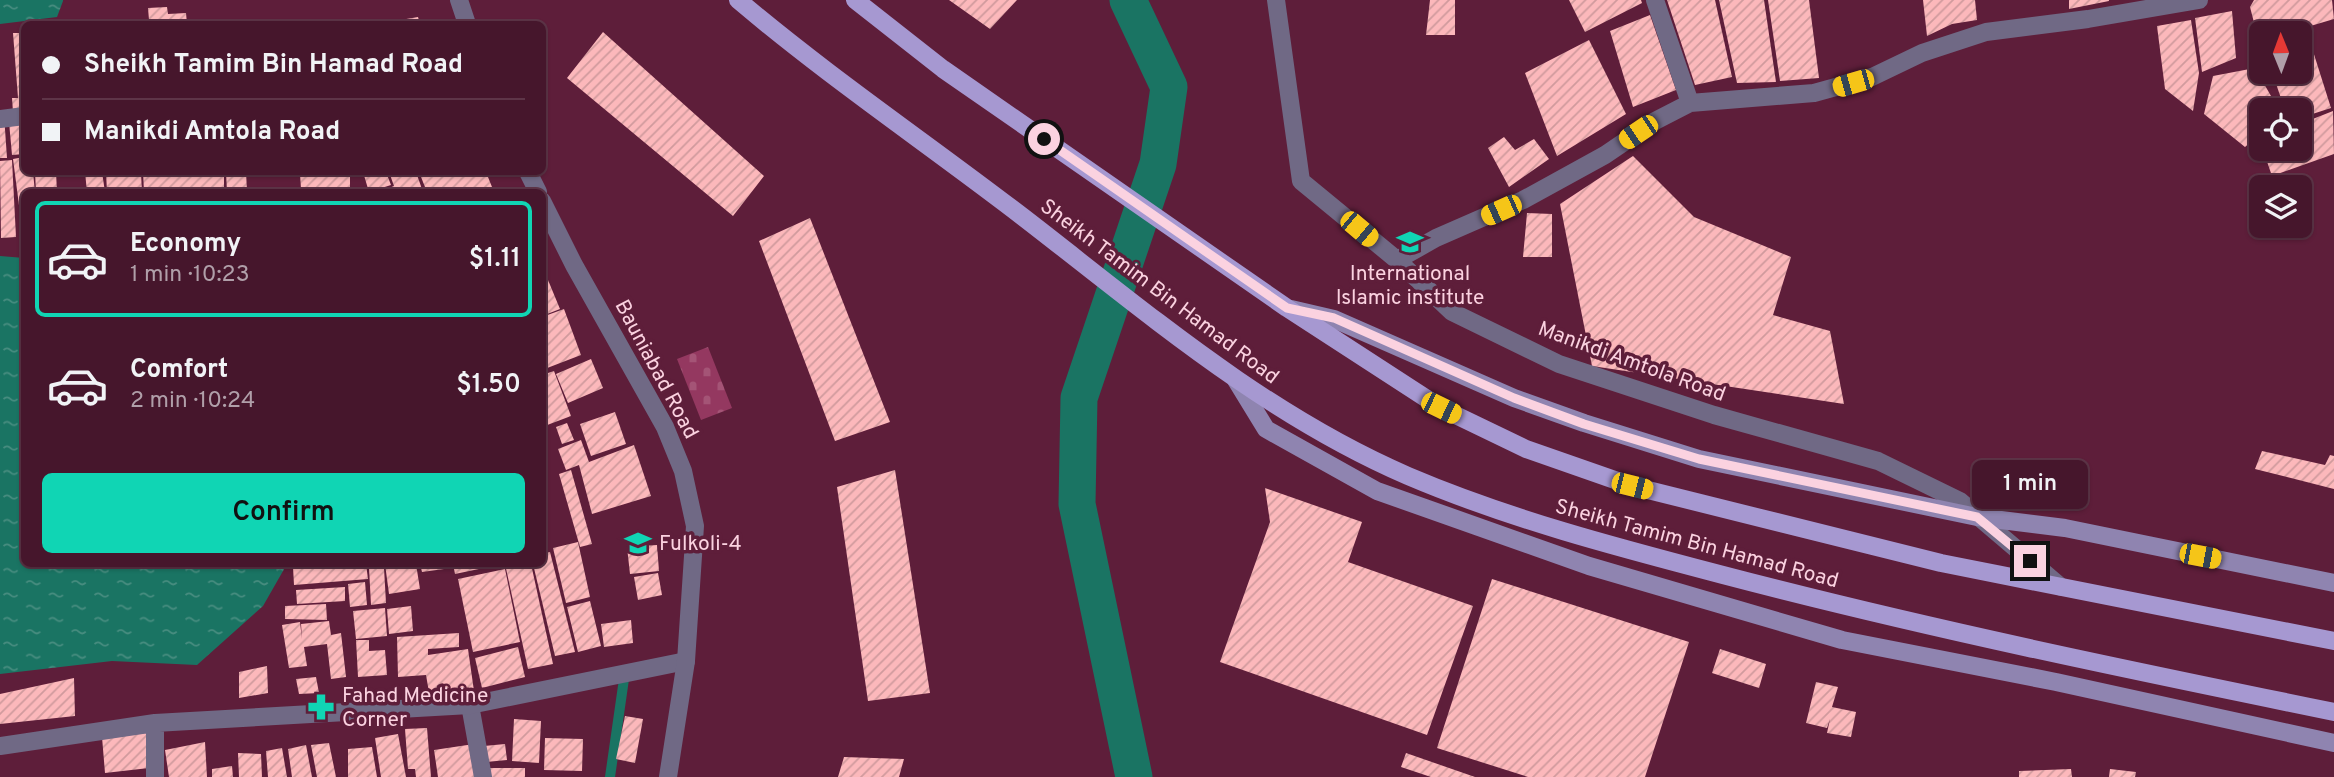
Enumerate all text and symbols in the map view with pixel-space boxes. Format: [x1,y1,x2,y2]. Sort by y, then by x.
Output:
north arrow [2249,21,2312,84]
map controls [2249,21,2312,238]
text: Sheikh Tamim Bin Hamad Road [84,49,463,82]
car [1830,67,1877,99]
button: locate [2249,98,2312,161]
car [1615,112,1662,152]
text: Manikdi Amtola Road [84,116,340,149]
route start [1028,123,1060,155]
button: layers [2249,175,2312,238]
car [1478,192,1525,228]
street label: Sheikh Tamim Bin Hamad Road [1034,193,1284,391]
car [1337,207,1382,251]
school or university icon: International Islamic institute [1395,227,1425,257]
icon: car [46,228,109,291]
text: Economy [130,228,241,261]
text: $1.11 [469,243,521,276]
text: 1 min · 10:23 [130,261,250,290]
place label: International Islamic institute [1336,261,1484,312]
street label: Bauniabad Road [608,295,704,444]
street label: Manikdi Amtola Road [1534,316,1729,409]
icon: car [46,354,109,417]
text: Comfort [130,354,228,387]
text: $1.50 [456,369,521,402]
text: 2 min · 10:24 [130,387,255,416]
car [1418,389,1465,427]
callout: 1 min [1972,460,2088,508]
text: 1 min [2003,470,2057,499]
car [1610,471,1655,501]
button: Confirm [42,473,525,553]
street label: Sheikh Tamim Bin Hamad Road [1552,494,1841,595]
school or university icon: Fulkoli-4 [623,528,653,558]
place label: Fulkoli-4 [659,531,742,558]
car [2178,542,2223,570]
route end [2014,545,2046,577]
place label: Fahad Medicine Corner [342,683,488,734]
pharmacy icon: Fahad Medicine Corner [306,692,336,722]

